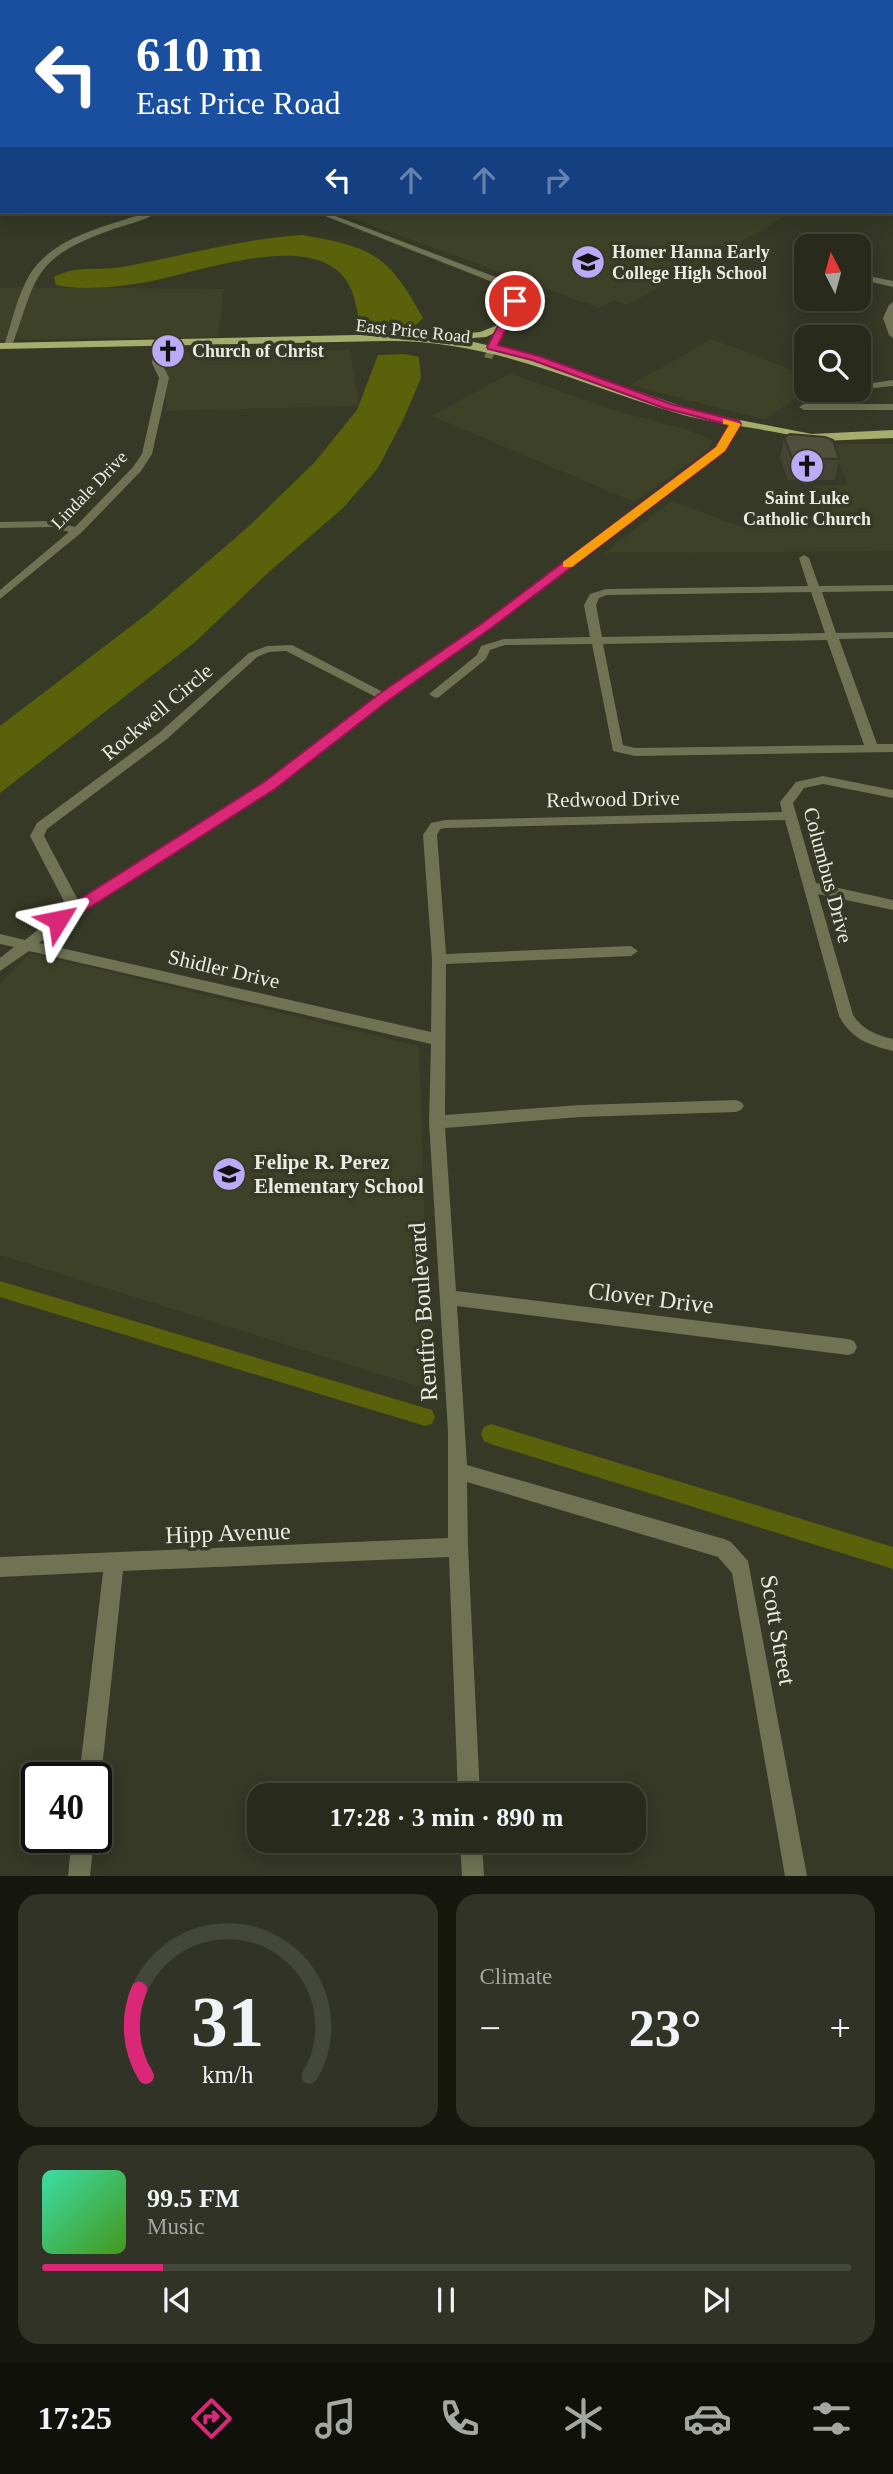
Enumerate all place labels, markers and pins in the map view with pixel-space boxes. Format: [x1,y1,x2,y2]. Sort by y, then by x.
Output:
place label: Homer Hanna Early College High School [612,242,770,283]
school or university icon: Homer Hanna Early College High School [569,243,607,281]
pin [485,271,545,331]
church icon: Church of Christ [149,332,187,370]
place label: Church of Christ [192,341,324,361]
church icon: Saint Luke Catholic Church [788,447,826,485]
place label: Saint Luke Catholic Church [743,488,871,529]
place label: Felipe R. Perez Elementary School [254,1150,424,1198]
school or university icon: Felipe R. Perez Elementary School [210,1155,248,1193]

